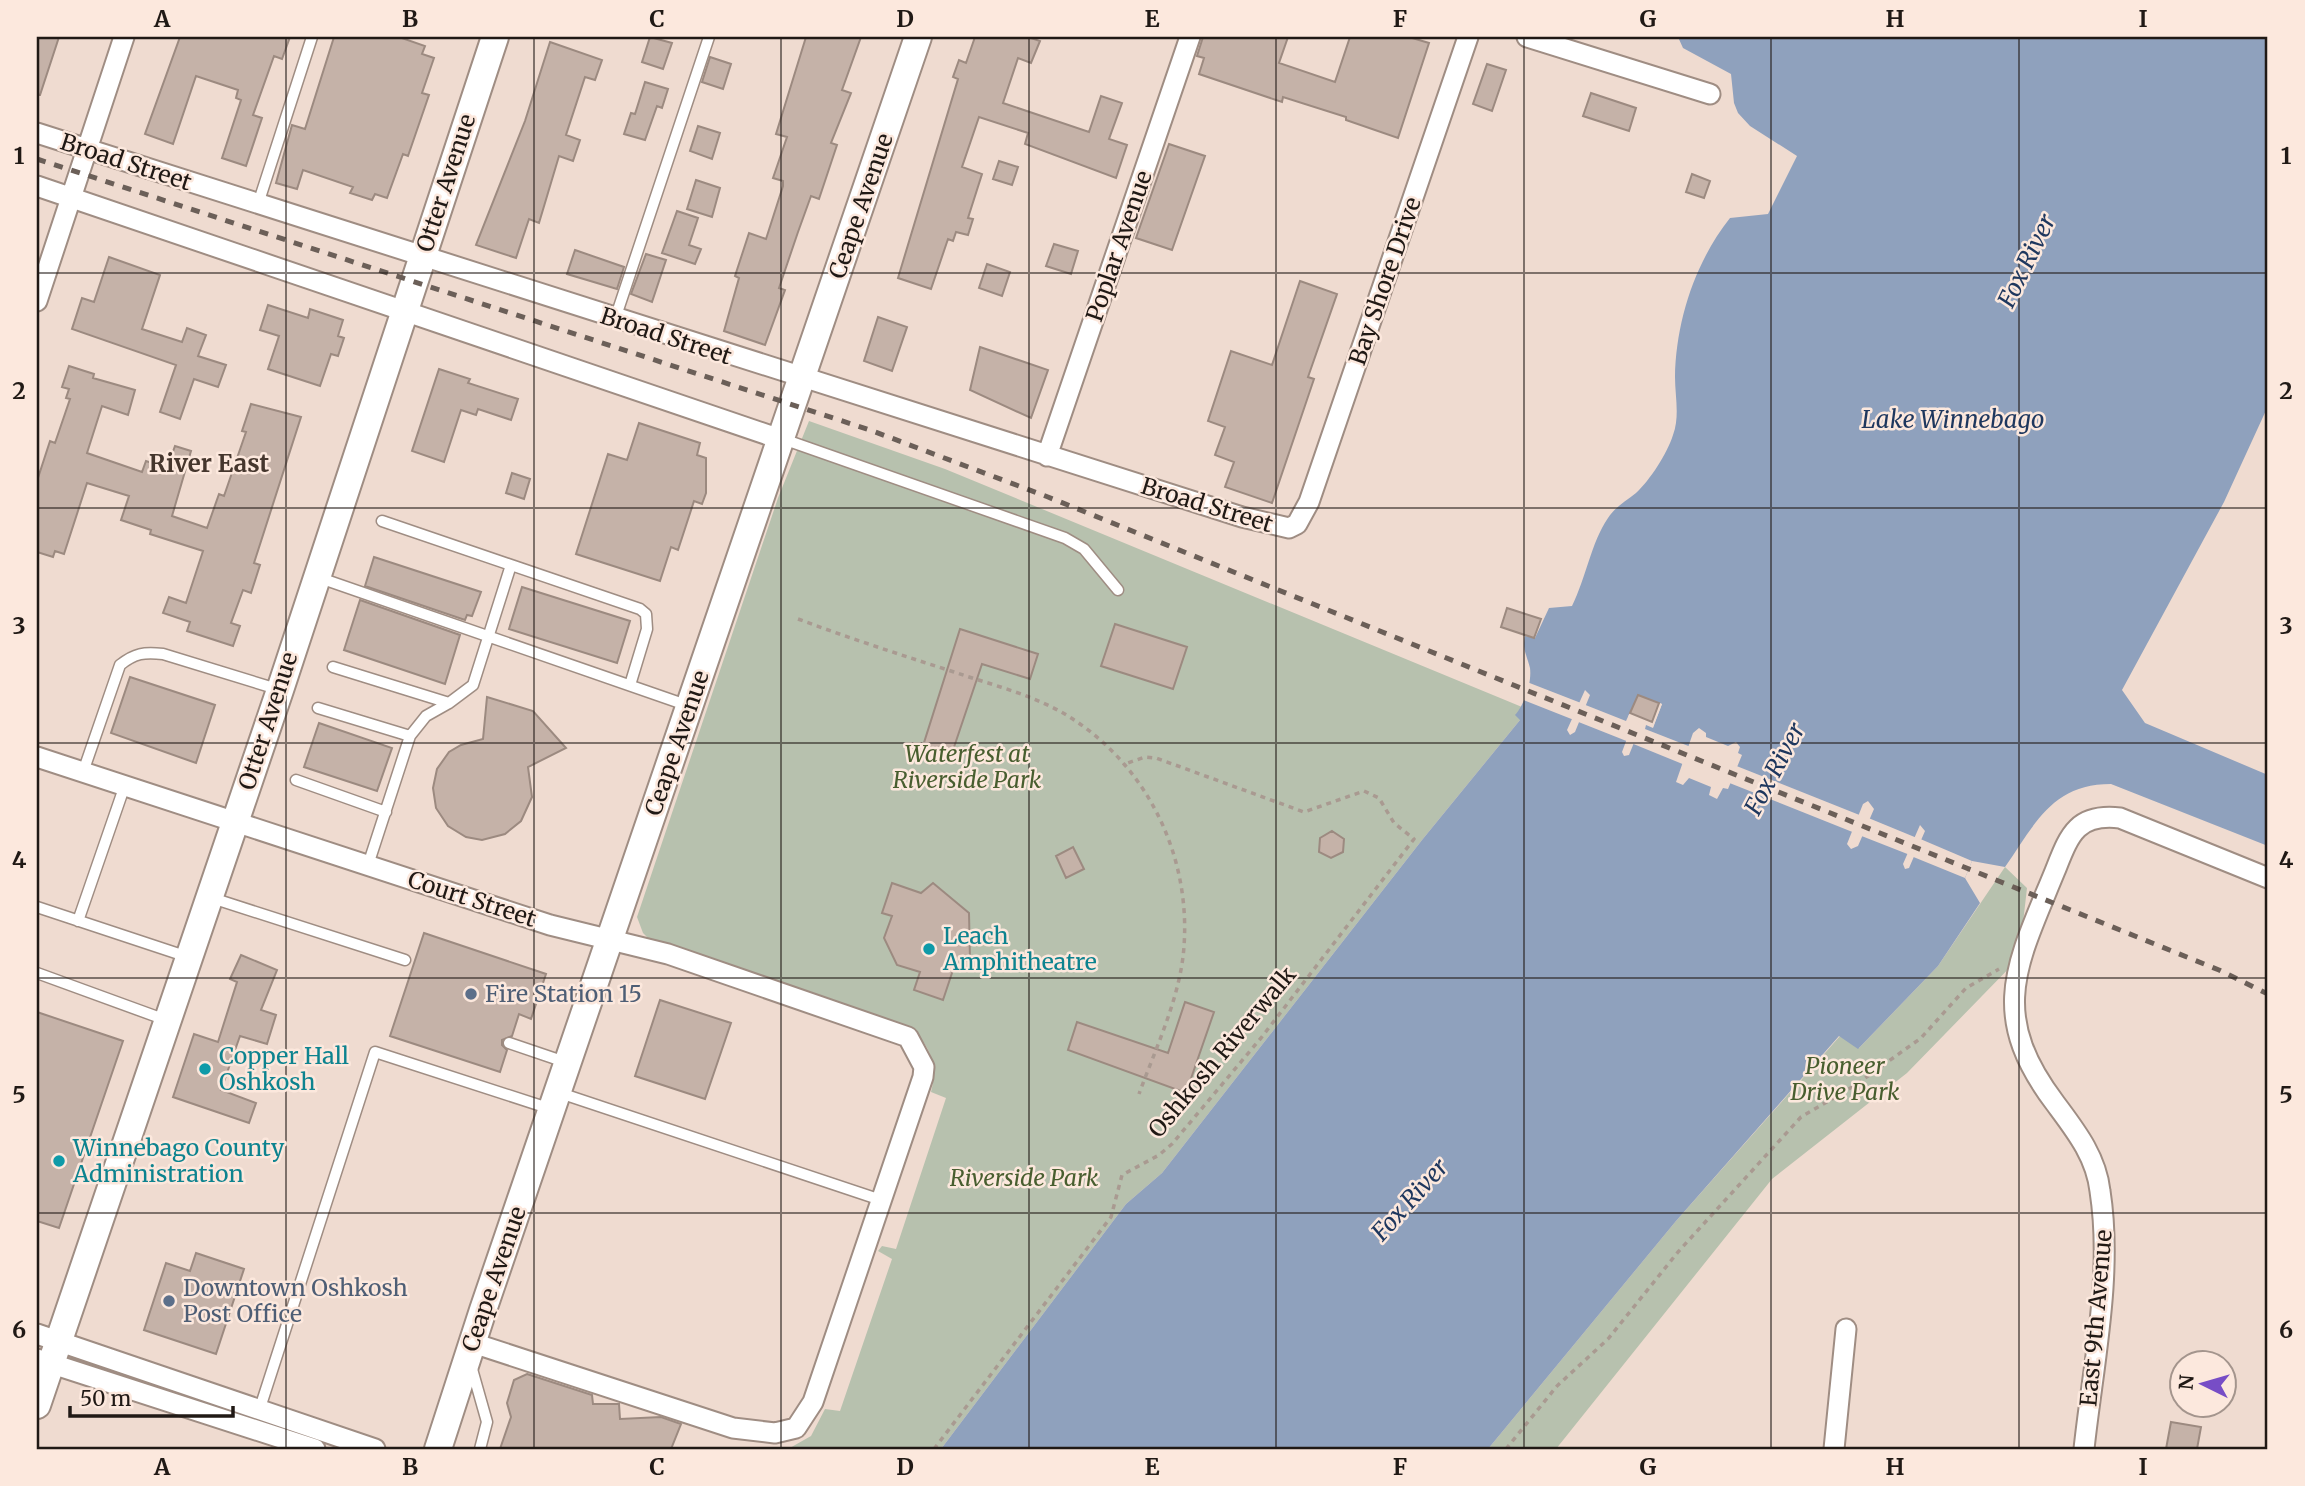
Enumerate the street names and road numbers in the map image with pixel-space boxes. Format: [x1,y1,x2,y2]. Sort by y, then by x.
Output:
street label: Otter Avenue [410,110,481,255]
street label: Broad Street [57,127,195,196]
street label: Ceape Avenue [822,129,899,282]
street label: Poplar Avenue [1079,167,1158,325]
street label: Bay Shore Drive [1342,193,1427,369]
street label: Broad Street [597,301,735,370]
street label: Broad Street [1138,471,1277,538]
street label: Otter Avenue [232,648,303,793]
street label: Ceape Avenue [638,666,715,819]
street label: Court Street [404,864,540,933]
street label: Oshkosh Riverwalk [1142,960,1302,1143]
street label: Ceape Avenue [455,1202,532,1355]
street label: East 9th Avenue [2073,1228,2118,1408]

